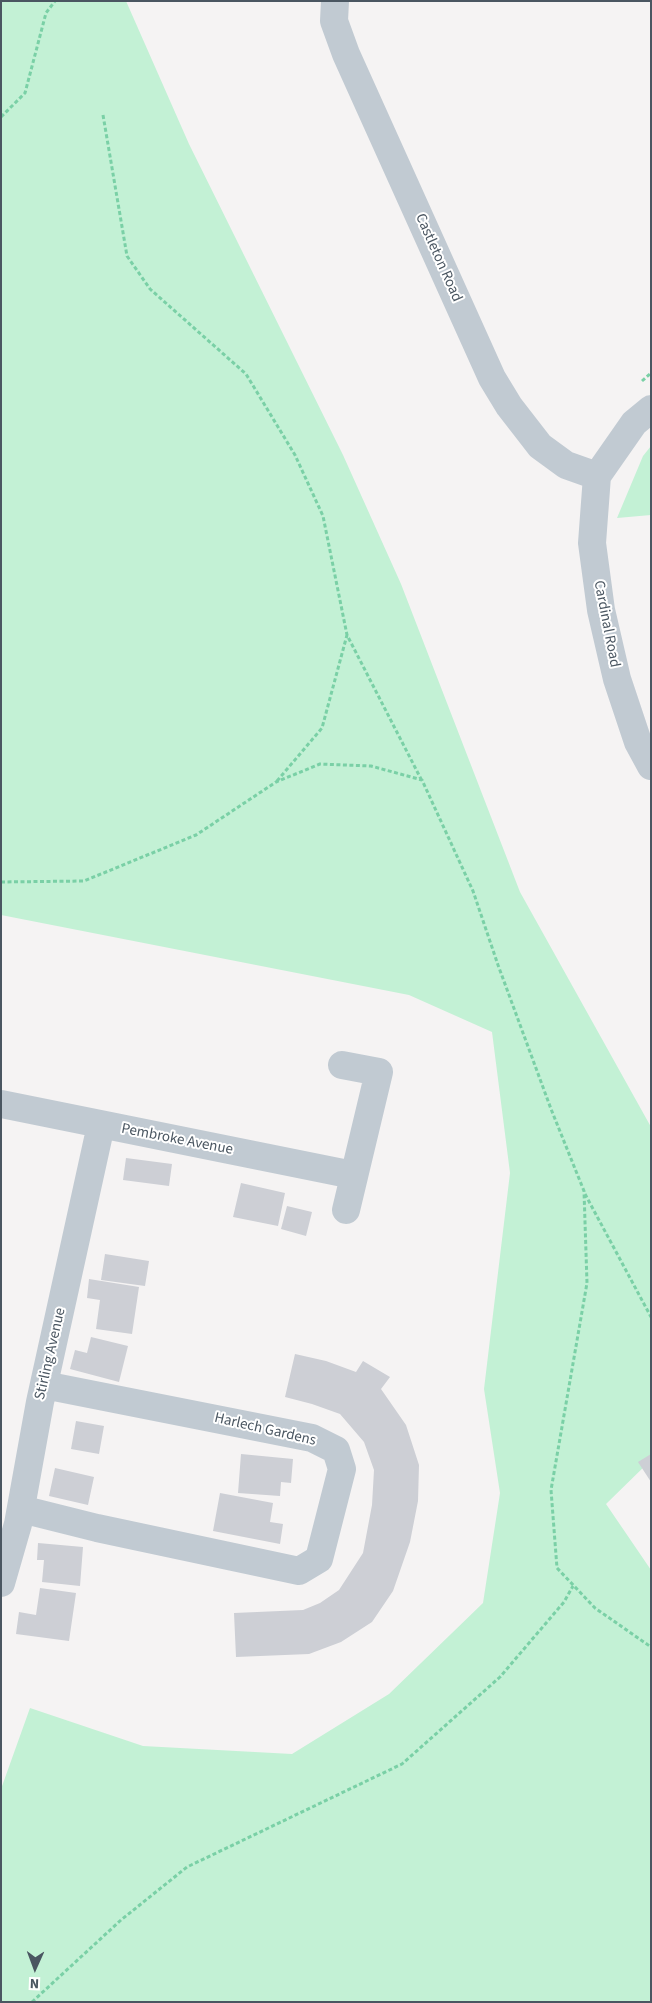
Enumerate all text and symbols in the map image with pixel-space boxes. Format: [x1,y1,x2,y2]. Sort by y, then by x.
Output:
street label: Castleton Road [411,211,465,305]
street label: Cardinal Road [589,579,623,669]
street label: Pembroke Avenue [120,1120,234,1160]
street label: Stirling Avenue [32,1306,70,1402]
street label: Harlech Gardens [212,1410,318,1450]
north arrow [10,1943,60,1993]
text: N [29,1973,39,1993]

